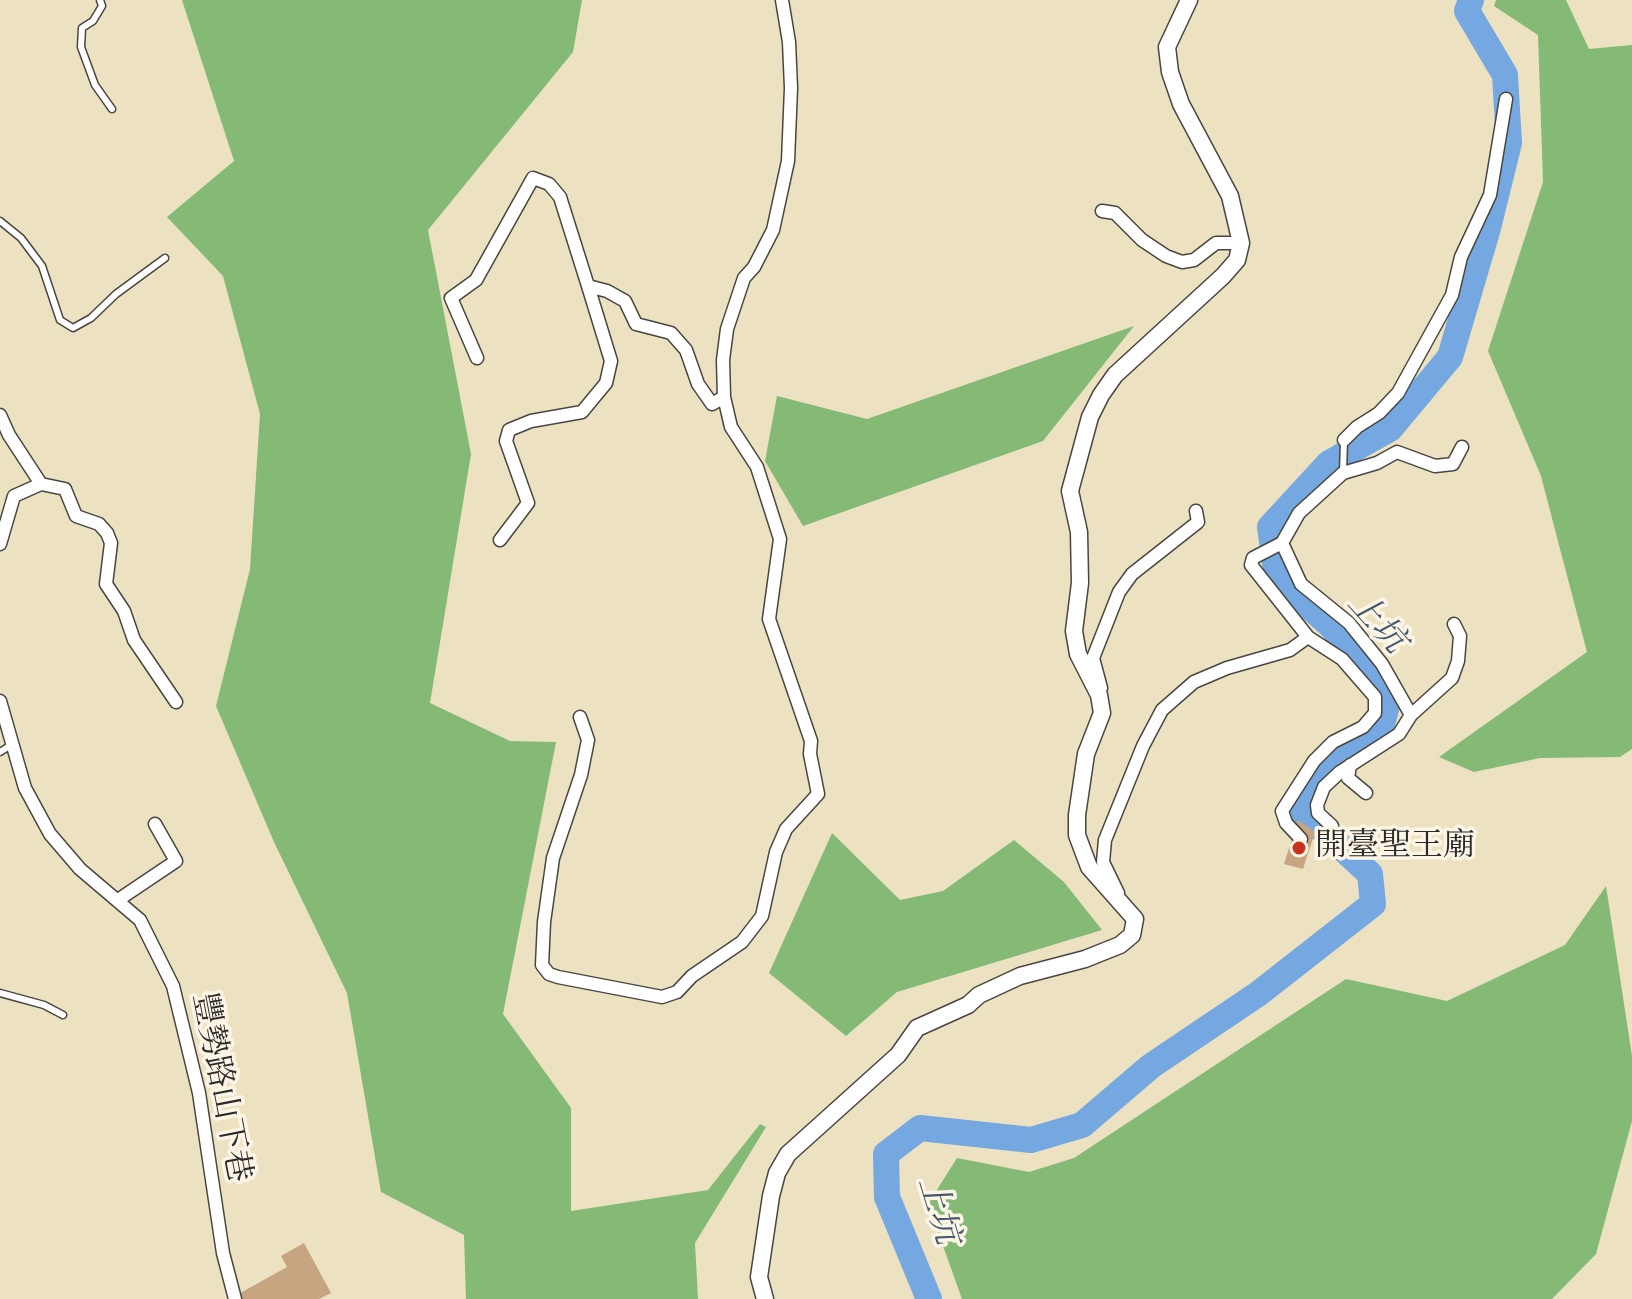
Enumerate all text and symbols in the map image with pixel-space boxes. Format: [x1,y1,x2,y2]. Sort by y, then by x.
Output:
water label: 上坑 [1337,585,1413,663]
place label: 開臺聖王廟 [1315,829,1475,867]
marker: 開臺聖王廟 [1290,839,1308,857]
street label: 豐勢路山下巷 [182,990,256,1186]
water label: 上坑 [907,1173,965,1249]

